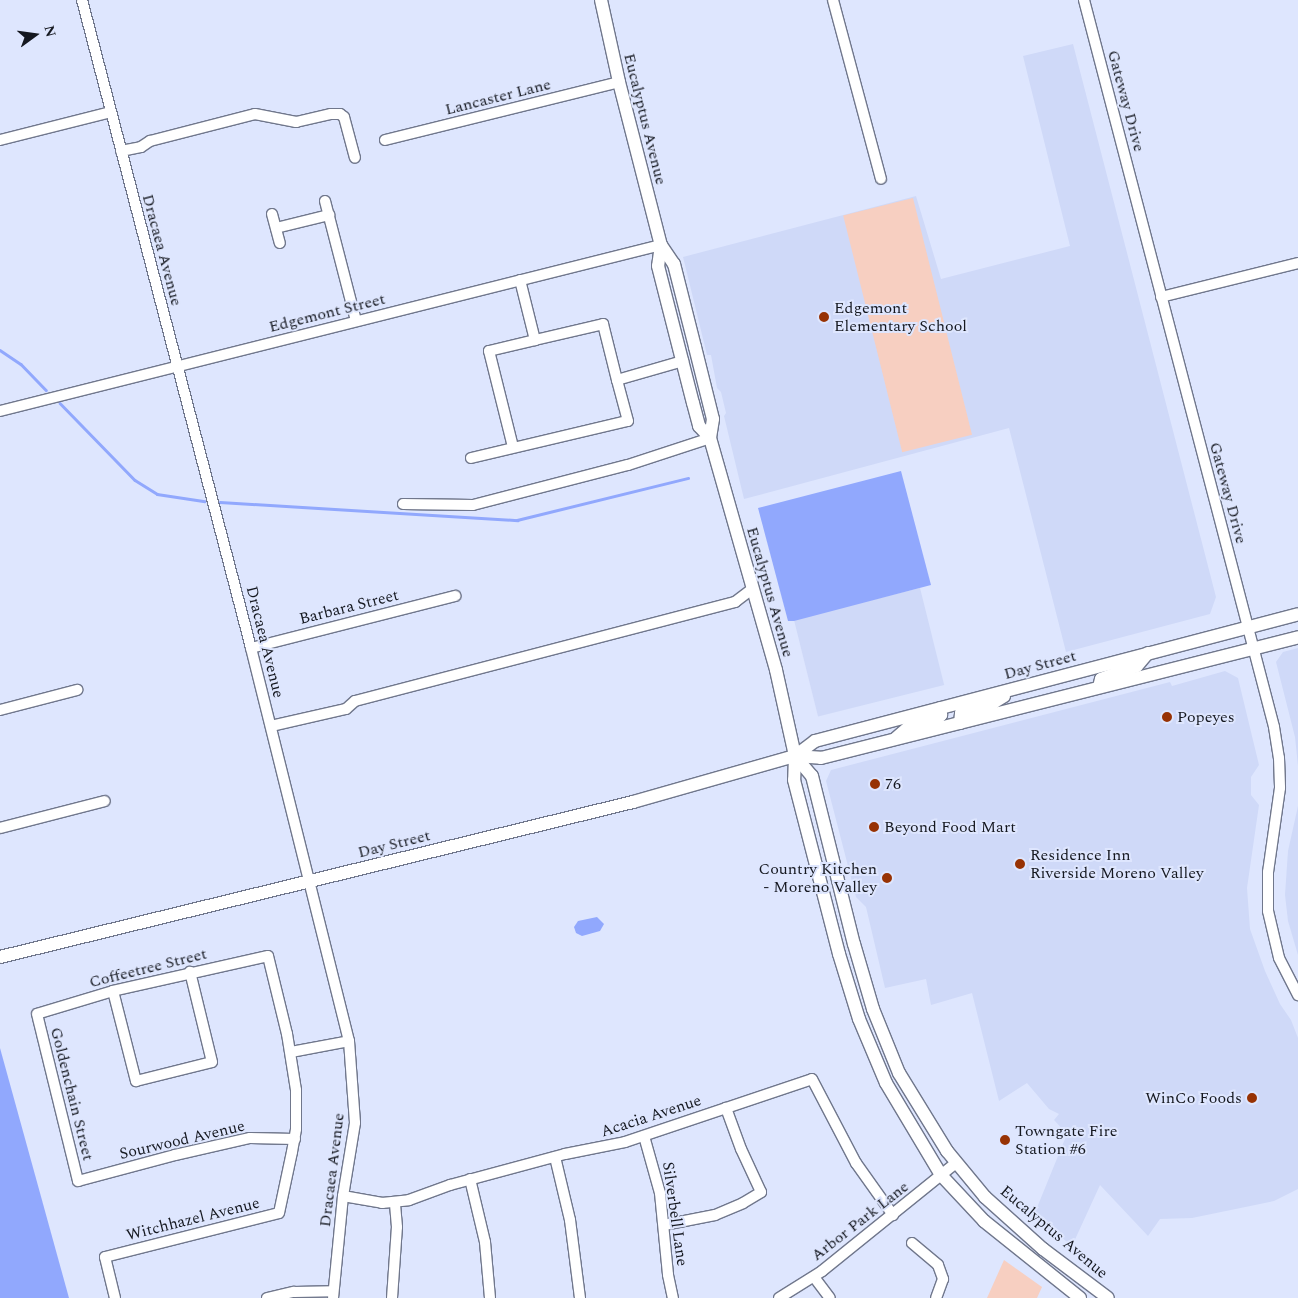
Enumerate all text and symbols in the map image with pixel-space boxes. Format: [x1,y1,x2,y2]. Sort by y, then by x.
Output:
north arrow [10,10,60,60]
text: N [38,23,62,39]
street label: Gateway Drive [1103,48,1149,154]
street label: Eucalyptus Avenue [619,51,671,187]
street label: Lancaster Lane [443,75,553,119]
street label: Dracaea Avenue [138,192,186,308]
street label: Edgemont Street [267,289,387,337]
place label: Edgemont Elementary School [834,298,967,336]
marker: Edgemont Elementary School [818,311,830,323]
street label: Gateway Drive [1205,440,1251,546]
street label: Eucalyptus Avenue [742,525,798,659]
street label: Dracaea Avenue [242,584,288,700]
street label: Barbara Street [297,585,401,629]
street label: Day Street [1002,646,1078,684]
place label: Popeyes [1177,707,1235,727]
marker: Popeyes [1161,711,1173,723]
place label: 76 [885,774,901,794]
marker: 76 [869,778,881,790]
place label: Beyond Food Mart [884,817,1016,837]
marker: Beyond Food Mart [868,821,880,833]
street label: Day Street [356,826,432,862]
place label: Residence Inn Riverside Moreno Valley [1030,845,1204,883]
marker: Residence Inn Riverside Moreno Valley [1014,858,1026,870]
place label: Country Kitchen - Moreno Valley [759,859,877,897]
marker: Country Kitchen - Moreno Valley [881,872,893,884]
street label: Coffeetree Street [87,944,209,992]
street label: Goldenchain Street [46,1025,98,1163]
place label: WinCo Foods [1145,1088,1242,1108]
street label: Acacia Avenue [598,1091,704,1141]
marker: WinCo Foods [1246,1092,1258,1104]
street label: Dracaea Avenue [315,1112,349,1228]
street label: Sourwood Avenue [117,1116,247,1164]
place label: Towngate Fire Station #6 [1015,1121,1117,1159]
marker: Towngate Fire Station #6 [999,1134,1011,1146]
street label: Silverbell Lane [658,1161,692,1267]
street label: Arbor Park Lane [807,1177,913,1265]
street label: Eucalyptus Avenue [996,1181,1112,1283]
street label: Witchhazel Avenue [124,1193,262,1245]

